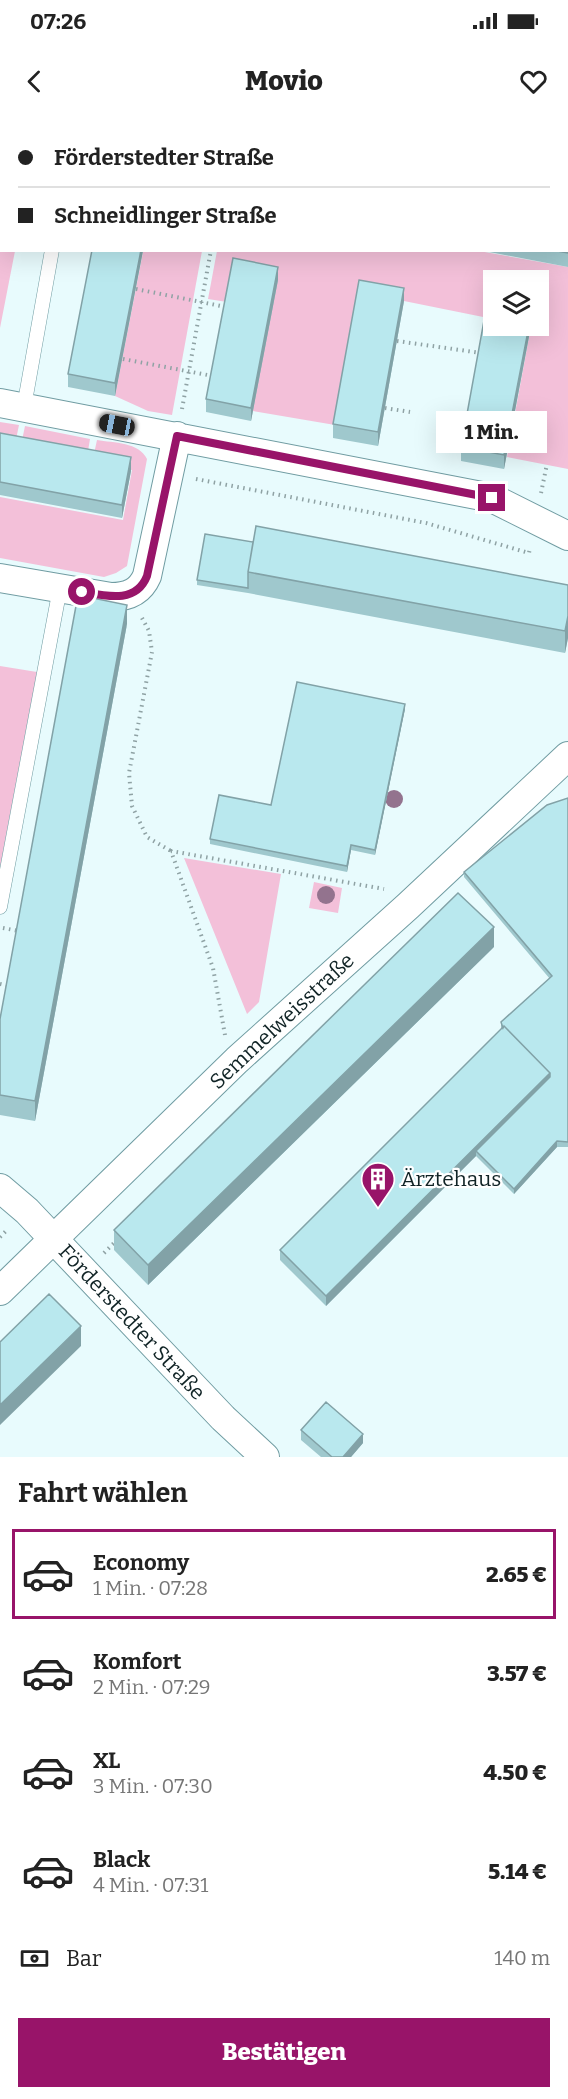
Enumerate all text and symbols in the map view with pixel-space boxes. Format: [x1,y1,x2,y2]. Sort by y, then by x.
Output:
text: 07:26 [30,8,86,35]
icon: back [18,65,51,98]
text: Movio [245,65,323,97]
icon: heart [517,65,550,98]
text: Förderstedter Straße [54,144,274,171]
text: Schneidlinger Straße [54,202,277,229]
map controls [483,270,549,336]
button: layers [483,270,549,336]
callout: 1 Min. [436,411,548,453]
car [98,413,136,437]
text: 1 Min. [464,420,519,444]
route end [478,484,505,511]
route start [68,578,95,605]
street label: Semmelweisstraße [204,947,360,1095]
building icon: Ärztehaus [360,1161,396,1208]
place label: Ärztehaus [401,1166,501,1192]
street label: Förderstedter Straße [53,1239,211,1405]
text: Fahrt wählen [18,1477,188,1509]
icon: car [21,1547,75,1601]
text: Economy [93,1549,189,1576]
text: 2.65 € [486,1561,547,1588]
text: 1 Min. · 07:28 [93,1576,208,1600]
icon: car [21,1646,75,1700]
text: Komfort [93,1648,182,1675]
text: 3.57 € [487,1660,547,1687]
text: 2 Min. · 07:29 [93,1675,211,1699]
icon: car [21,1745,75,1799]
text: XL [93,1747,120,1774]
text: 4.50 € [483,1759,547,1786]
text: 3 Min. · 07:30 [93,1774,213,1798]
icon: car [21,1844,75,1898]
text: Black [93,1846,150,1873]
text: 5.14 € [488,1858,547,1885]
text: 4 Min. · 07:31 [93,1873,208,1897]
icon: cash [18,1942,51,1975]
text: Bar [66,1945,101,1972]
text: 140 m [494,1946,550,1970]
button: Bestätigen [18,2018,550,2087]

